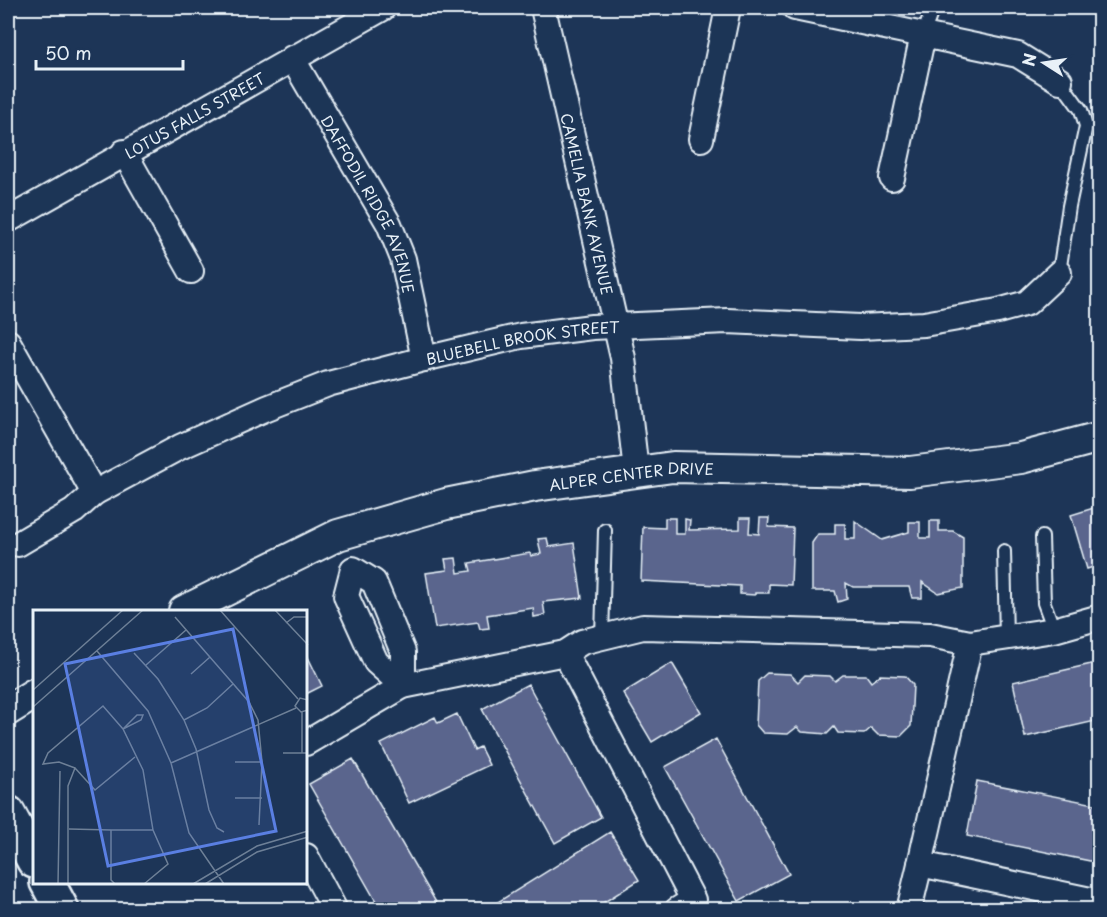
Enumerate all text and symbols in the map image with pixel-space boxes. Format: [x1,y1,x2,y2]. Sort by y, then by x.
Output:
scale bar [36,33,183,71]
north arrow [1014,33,1074,93]
text: 50 m [45,39,92,66]
text: N [1015,51,1041,68]
street label: LOTUS FALLS STREET [120,65,270,164]
street label: DAFFODIL RIDGE AVENUE [316,110,421,295]
street label: CAMELIA BANK AVENUE [556,111,620,297]
street label: BLUEBELL BROOK STREET [424,314,621,370]
street label: ALPER CENTER DRIVE [547,455,714,495]
inset map [33,610,308,884]

